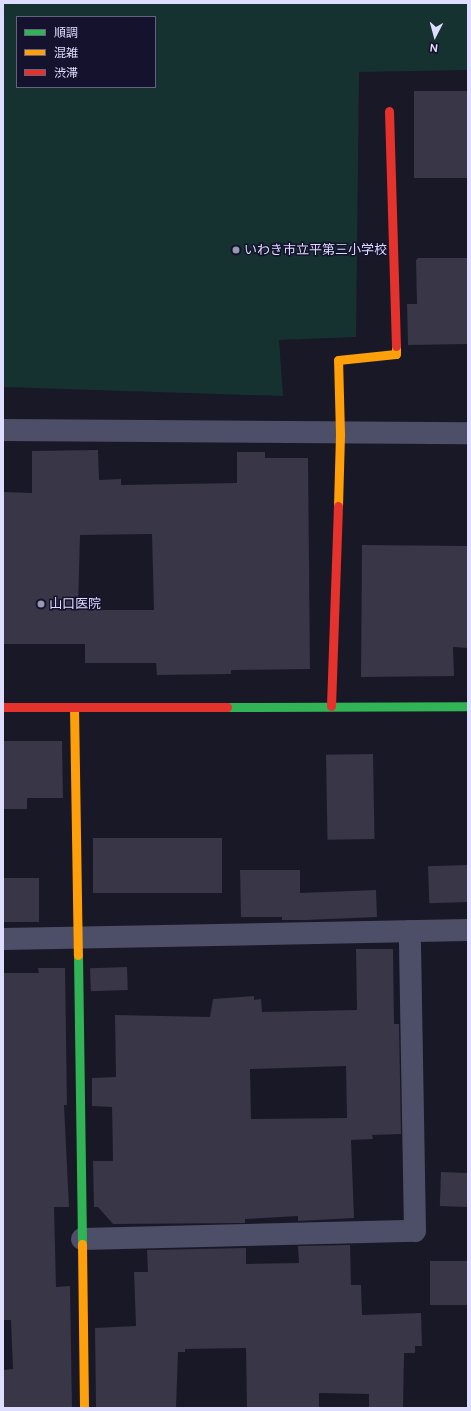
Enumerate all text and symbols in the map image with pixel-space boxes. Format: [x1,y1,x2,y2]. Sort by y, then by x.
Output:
legend [16,16,156,88]
north arrow [415,16,455,56]
text: 順調 [54,25,78,41]
text: N [429,41,438,55]
text: 混雑 [54,45,78,61]
text: 渋滞 [54,65,78,81]
place label: いわき市立平第三小学校 [244,242,387,258]
marker: いわき市立平第三小学校 [231,245,241,255]
place label: 山口医院 [49,596,101,612]
marker: 山口医院 [36,599,46,609]

